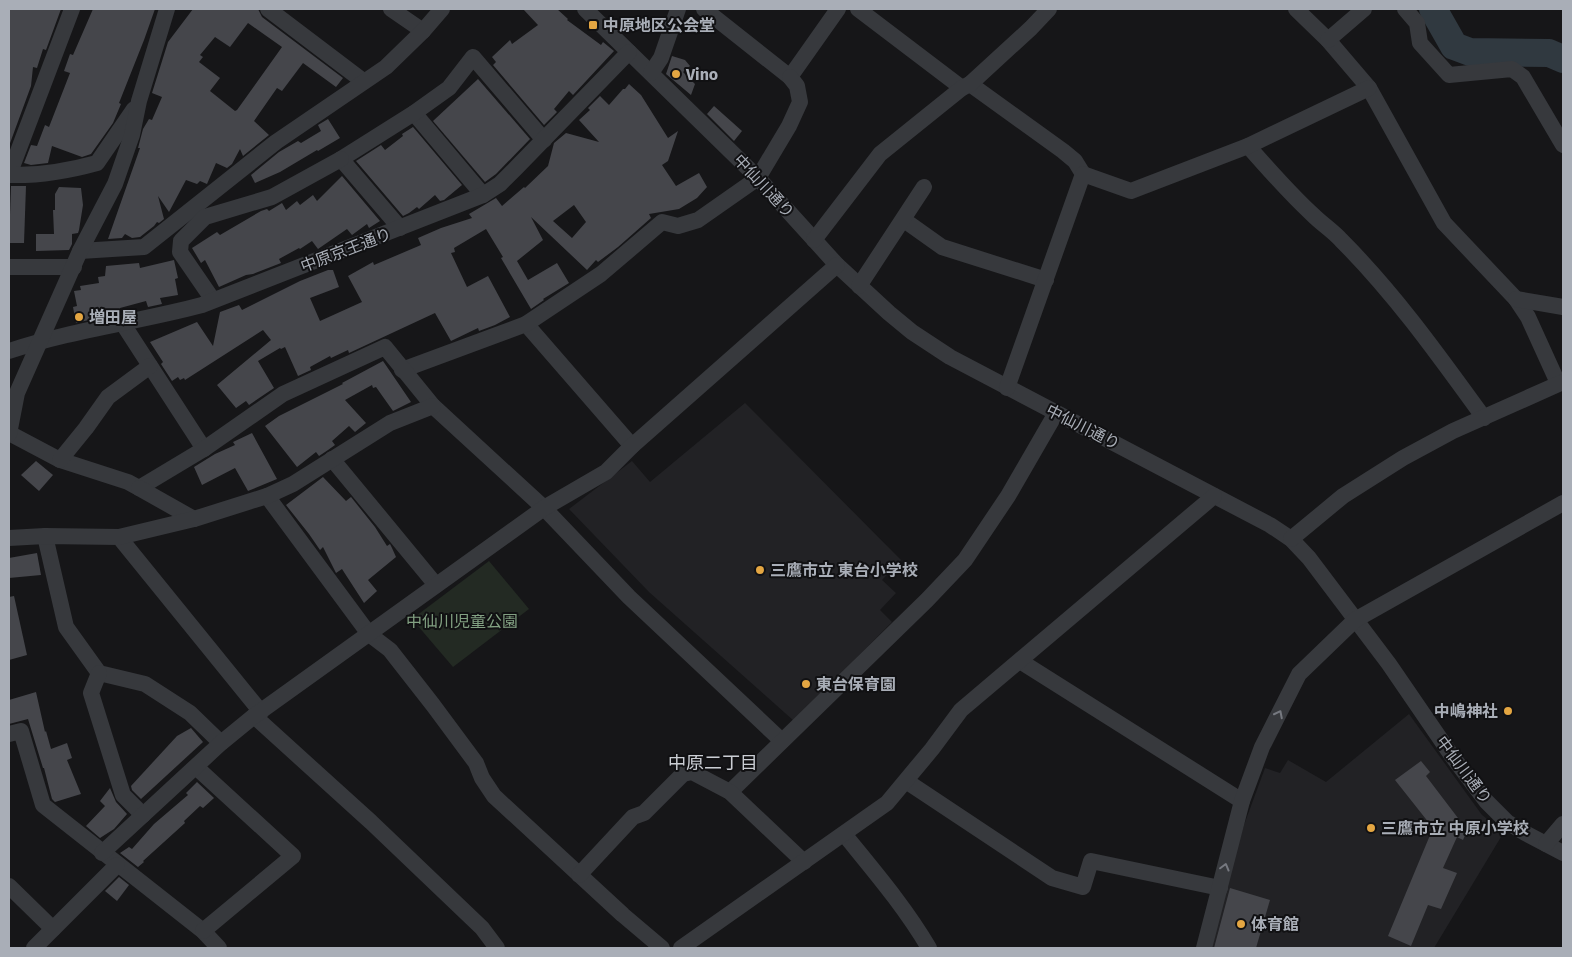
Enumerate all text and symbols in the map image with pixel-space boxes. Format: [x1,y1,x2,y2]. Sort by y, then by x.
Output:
place label: 中原地区公会堂 [603,16,715,35]
marker: 中原地区公会堂 [587,19,599,31]
place label: Vino [685,65,718,84]
marker: Vino [670,68,682,80]
street label: 中仙川通り [730,150,798,222]
street label: 中原京王通り [298,224,394,276]
place label: 増田屋 [89,308,137,327]
marker: 増田屋 [73,311,85,323]
street label: 中仙川通り [1043,400,1123,454]
place label: 三鷹市立 東台小学校 [770,561,918,580]
marker: 三鷹市立 東台小学校 [754,564,766,576]
park label: 中仙川児童公園 [406,612,518,631]
place label: 東台保育園 [816,675,896,694]
marker: 東台保育園 [800,678,812,690]
place label: 中嶋神社 [1434,702,1498,721]
marker: 中嶋神社 [1502,705,1514,717]
one-way arrow [1273,711,1283,720]
street label: 中仙川通り [1432,732,1496,808]
district label: 中原二丁目 [668,752,758,774]
place label: 三鷹市立 中原小学校 [1381,819,1529,838]
marker: 三鷹市立 中原小学校 [1365,822,1377,834]
one-way arrow [1219,863,1230,872]
place label: 体育館 [1251,915,1299,934]
marker: 体育館 [1235,918,1247,930]

